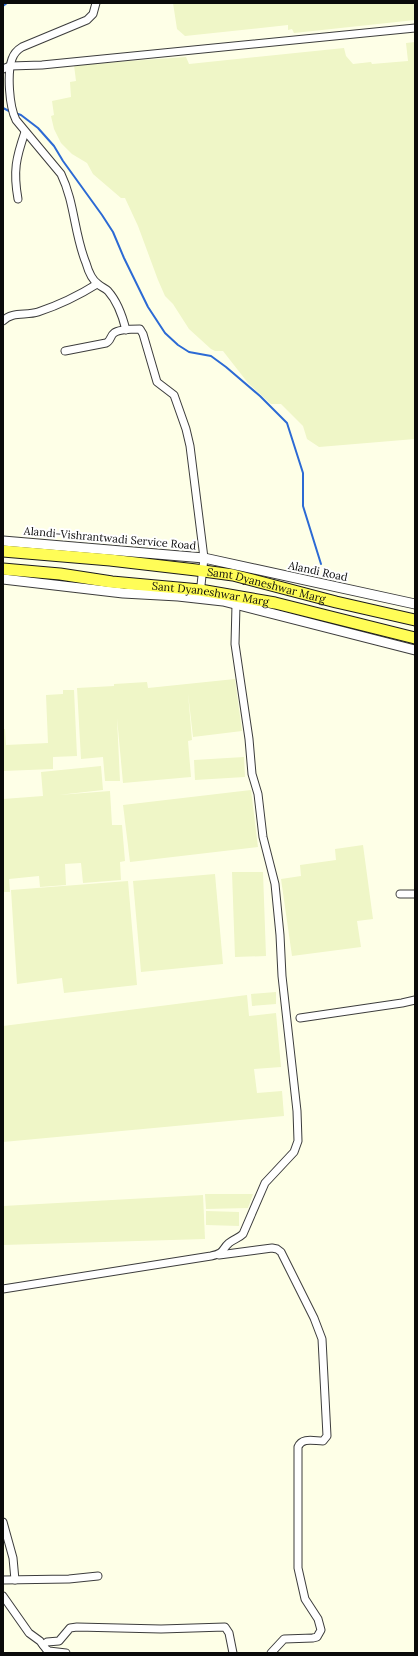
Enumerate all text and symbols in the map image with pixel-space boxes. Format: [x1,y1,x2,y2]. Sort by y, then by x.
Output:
street label: Alandi-Vishrantwadi Service Road [22,523,197,553]
street label: Alandi Road [286,558,349,584]
street label: Samt Dyaneshwar Marg [206,565,328,606]
street label: Sant Dyaneshwar Marg [151,579,271,609]

